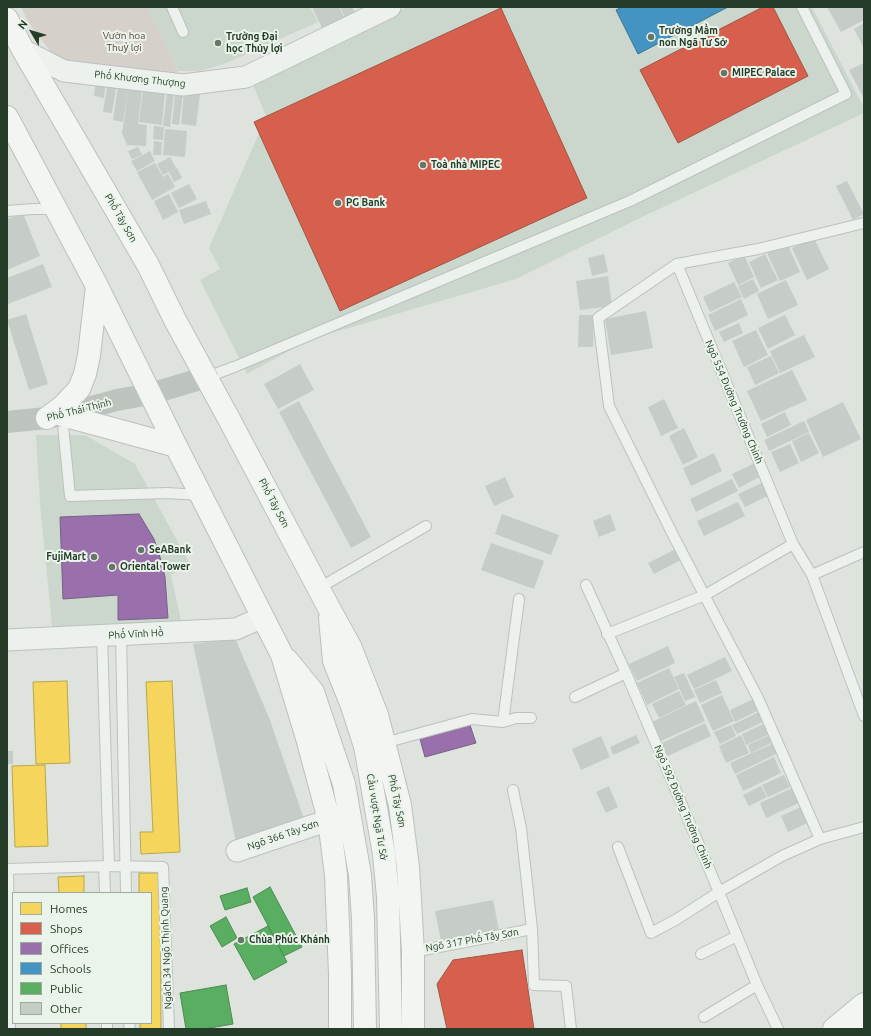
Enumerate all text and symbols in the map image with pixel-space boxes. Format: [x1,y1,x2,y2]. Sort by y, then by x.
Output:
north arrow [12,12,52,52]
text: N [15,18,30,32]
place label: Trường Mầm non Ngã Tư Sở [659,25,727,48]
park label: Vườn hoa Thuỷ lợi [103,30,145,54]
place label: Trường Đại học Thủy lợi [226,31,283,54]
marker: Trường Mầm non Ngã Tư Sở [646,32,656,42]
marker: Trường Đại học Thủy lợi [213,38,223,48]
place label: MIPEC Palace [732,67,796,79]
street label: Phố Khương Thượng [94,68,186,90]
marker: MIPEC Palace [719,68,729,78]
place label: Toà nhà MIPEC [431,159,500,171]
marker: Toà nhà MIPEC [418,160,428,170]
street label: Phố Tây Sơn [102,192,140,244]
place label: PG Bank [346,197,385,209]
marker: PG Bank [333,198,343,208]
street label: Ngõ 554 Đường Trường Chinh [702,338,766,466]
street label: Phố Thái Thịnh [45,396,113,424]
street label: Phố Tây Sơn [256,476,292,530]
place label: SeABank [149,544,191,556]
marker: SeABank [136,545,146,555]
place label: FujiMart [46,551,86,563]
marker: FujiMart [89,552,99,562]
place label: Oriental Tower [120,561,190,573]
marker: Oriental Tower [107,562,117,572]
street label: Phố Vĩnh Hồ [108,627,164,641]
street label: Ngõ 592 Đường Trường Chinh [651,743,715,871]
street label: Cầu vượt Ngã Tư Sở [364,773,390,861]
street label: Phố Tây Sơn [386,773,408,829]
street label: Ngõ 366 Tây Sơn [246,817,320,853]
street label: Ngách 34 Ngõ Thịnh Quang [158,886,174,1010]
legend [12,892,152,1024]
text: Homes [50,902,88,915]
text: Shops [50,922,82,935]
street label: Ngõ 317 Phố Tây Sơn [425,926,519,954]
place label: Chùa Phúc Khánh [249,934,330,946]
marker: Chùa Phúc Khánh [236,935,246,945]
text: Offices [50,942,89,955]
text: Schools [50,962,91,975]
text: Public [50,982,83,995]
text: Other [50,1002,82,1015]

